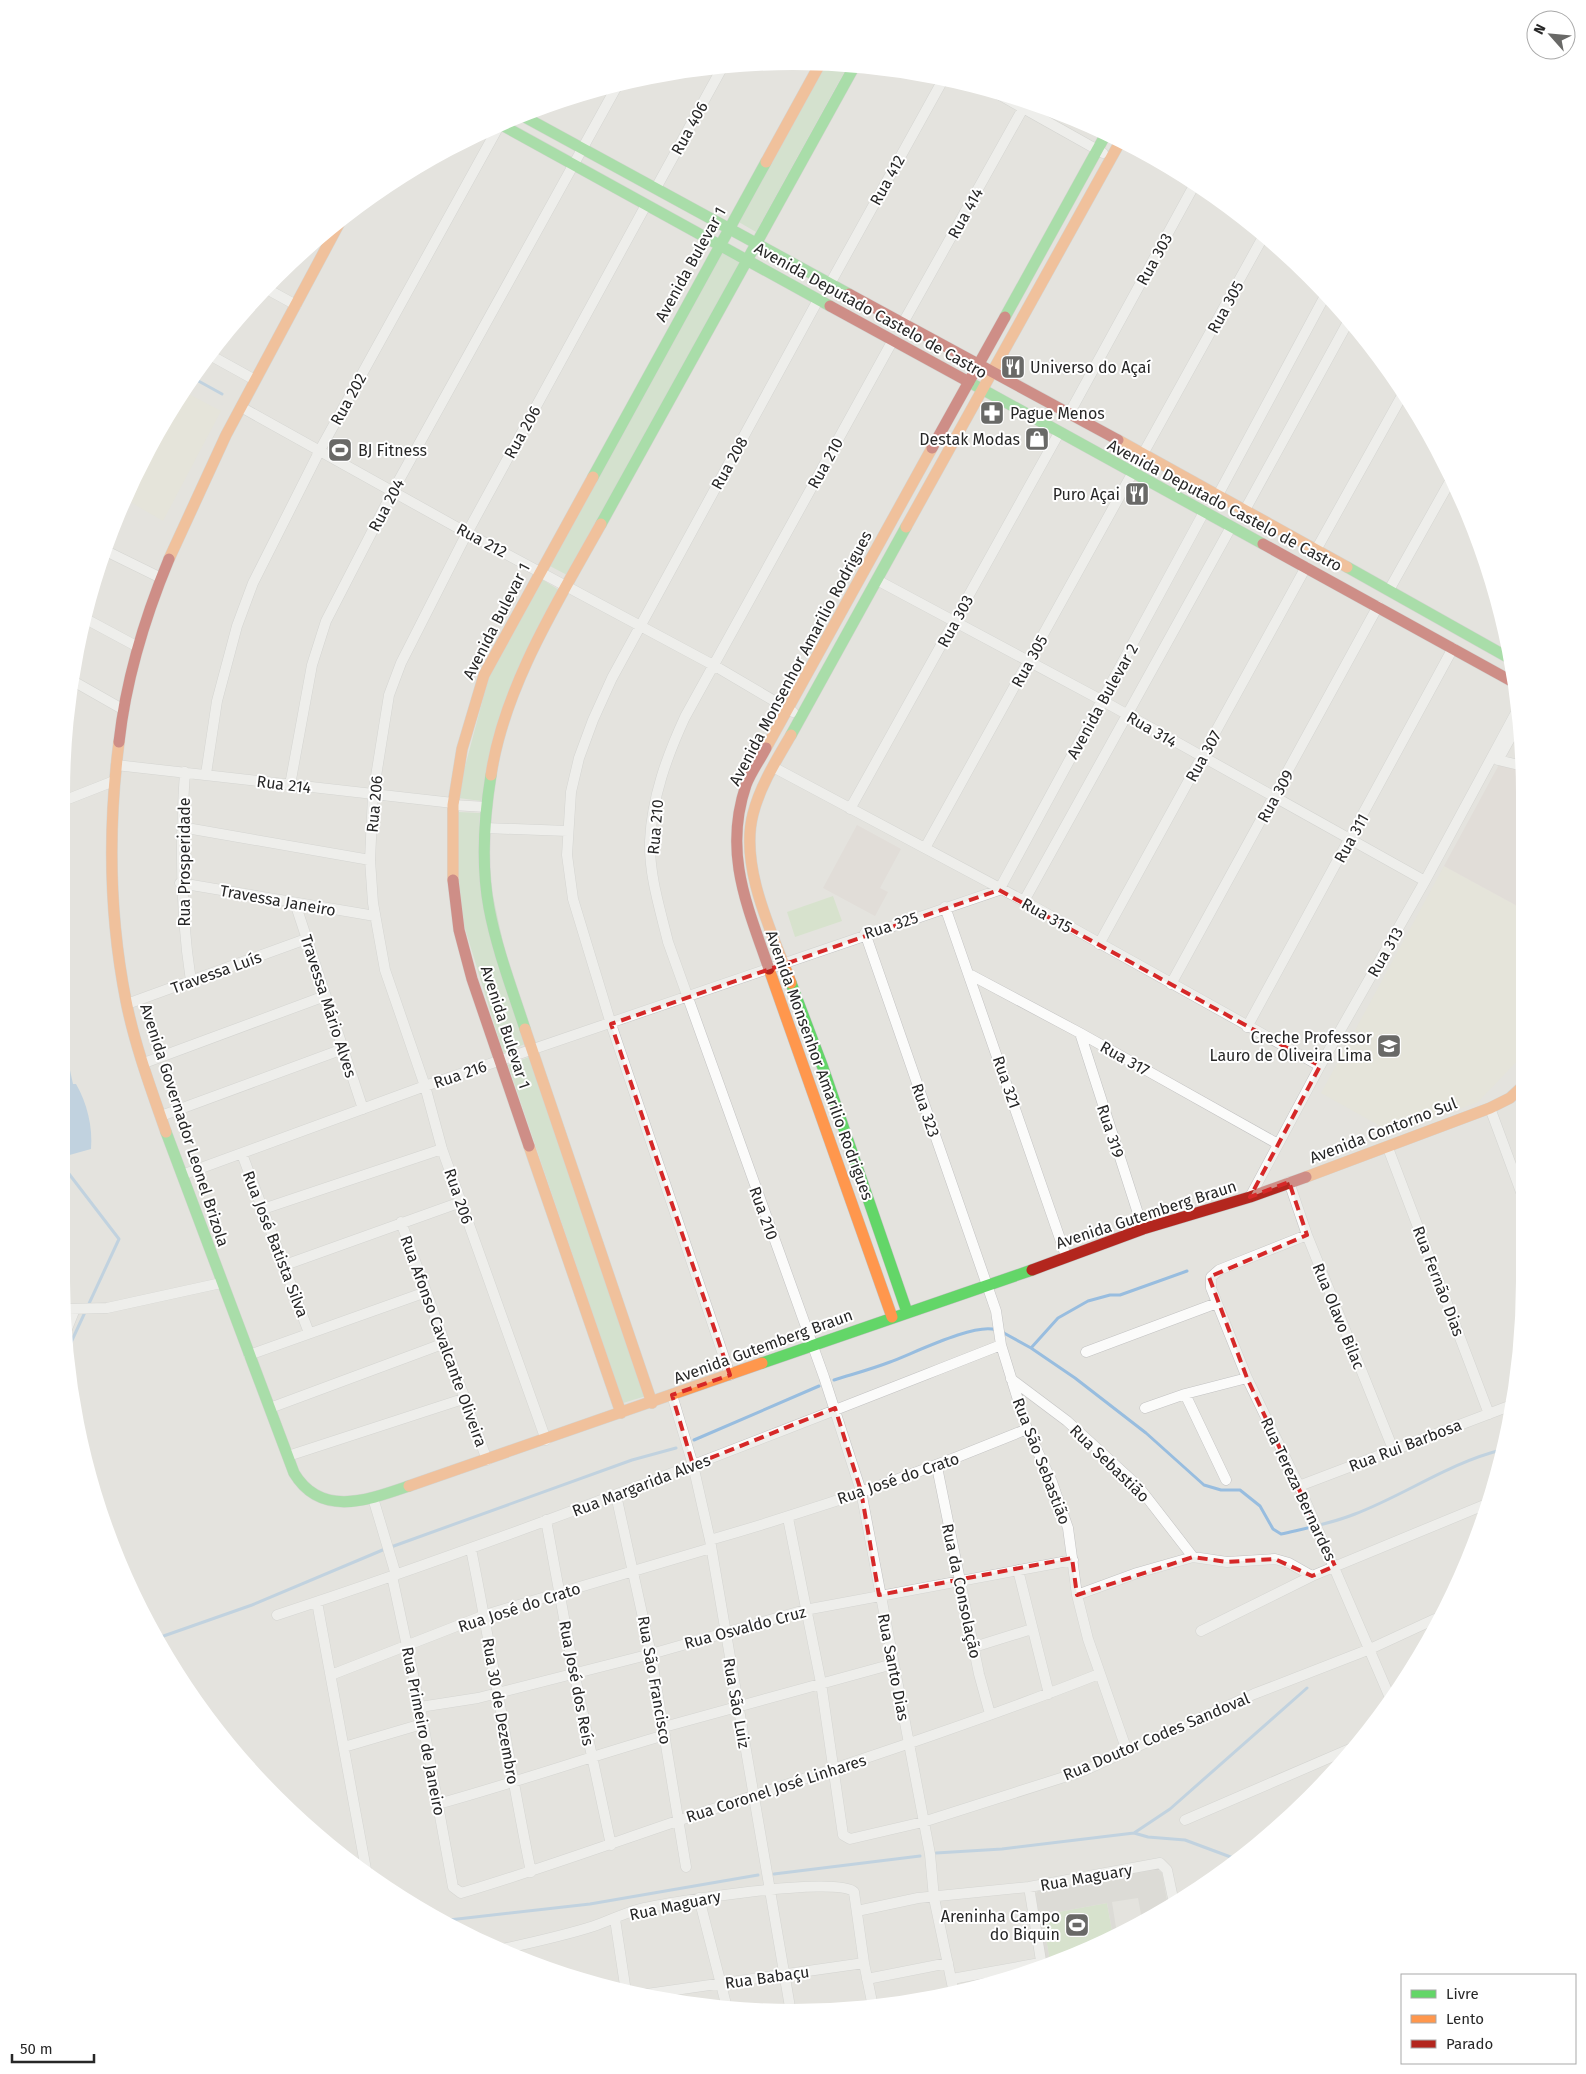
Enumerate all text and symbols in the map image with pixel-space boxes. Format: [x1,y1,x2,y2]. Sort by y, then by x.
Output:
north arrow [1526,10,1576,60]
text: N [1530,21,1550,37]
street label: Rua 406 [667,98,712,158]
street label: Rua 412 [866,152,909,209]
street label: Rua 414 [944,184,987,242]
street label: Avenida Bulevar 1 [651,204,730,325]
street label: Rua 303 [1132,230,1176,289]
street label: Avenida Deputado Castelo de Castro [751,238,990,382]
street label: Rua 305 [1203,278,1248,337]
restaurant icon: Universo do Açaí [1000,354,1026,380]
place label: Universo do Açaí [1030,358,1152,378]
street label: Rua 202 [326,370,370,429]
pharmacy icon: Pague Menos [979,400,1005,426]
street label: Rua 206 [500,403,545,462]
place label: Pague Menos [1010,404,1105,423]
shop icon: Destak Modas [1024,426,1050,452]
place label: Destak Modas [919,430,1020,449]
street label: Rua 208 [707,433,752,493]
street label: Rua 210 [804,434,847,492]
street label: Avenida Deputado Castelo de Castro [1104,435,1345,576]
sports icon: BJ Fitness [327,437,353,463]
place label: BJ Fitness [358,441,427,460]
street label: Rua 204 [365,475,409,535]
restaurant icon: Puro Açai [1124,481,1150,507]
place label: Puro Açai [1053,485,1120,505]
street label: Rua 212 [453,519,510,562]
street label: Avenida Monsenhor Amarilio Rodrigues [725,528,876,789]
street label: Avenida Bulevar 1 [459,560,534,683]
street label: Rua 303 [933,592,977,651]
street label: Rua 305 [1007,632,1052,691]
street label: Avenida Bulevar 2 [1063,640,1142,762]
street label: Rua 314 [1123,707,1181,752]
street label: Rua 307 [1182,727,1225,785]
street label: Rua 309 [1253,767,1298,826]
street label: Rua 214 [256,772,313,797]
street label: Rua 206 [363,775,386,833]
street label: Rua Prosperidade [175,798,194,926]
street label: Rua 210 [644,799,667,855]
street label: Rua 311 [1330,810,1373,866]
street label: Travessa Janeiro [219,881,337,920]
street label: Rua 315 [1018,894,1075,937]
street label: Rua 325 [862,908,921,943]
street label: Rua 313 [1364,924,1407,981]
street label: Avenida Monsenhor Amarilio Rodrigues [762,928,877,1203]
street label: Travessa Mário Alves [296,932,361,1080]
street label: Travessa Luís [168,947,264,998]
street label: Avenida Bulevar 1 [477,963,534,1091]
street label: Avenida Governador Leonel Brizola [136,1001,233,1249]
place label: Creche Professor Lauro de Oliveira Lima [1210,1028,1373,1065]
school or university icon: Creche Professor Lauro de Oliveira Lima [1376,1033,1402,1059]
street label: Rua 317 [1097,1037,1153,1080]
street label: Rua 321 [989,1053,1024,1111]
street label: Rua 216 [431,1057,489,1092]
street label: Rua 323 [907,1081,944,1140]
street label: Avenida Contorno Sul [1307,1094,1460,1167]
street label: Rua 319 [1093,1102,1128,1160]
street label: Rua 206 [440,1166,477,1226]
street label: Rua José Batista Silva [239,1168,312,1320]
street label: Avenida Gutemberg Braun [1053,1176,1239,1253]
street label: Rua 210 [745,1184,782,1242]
street label: Rua Fernão Dias [1409,1223,1468,1339]
street label: Rua Afonso Cavalcante Oliveira [396,1233,491,1450]
street label: Rua Olavo Bilac [1309,1260,1369,1372]
street label: Avenida Gutemberg Braun [671,1305,855,1388]
street label: Rua São Sebastião [1009,1395,1074,1527]
street label: Rua Tereza Bernardes [1257,1414,1340,1564]
street label: Rua Rui Barbosa [1346,1415,1464,1476]
street label: Rua Sebastião [1066,1421,1153,1506]
street label: Rua José do Crato [835,1449,962,1508]
street label: Rua Margarida Alves [569,1450,713,1521]
street label: Rua da Consolação [937,1522,985,1661]
street label: Rua José do Crato [456,1579,583,1636]
street label: Rua Osvaldo Cruz [682,1602,808,1653]
street label: Rua Santo Dias [874,1612,913,1722]
street label: Rua São Francisco [634,1614,675,1746]
street label: Rua José dos Reís [555,1619,598,1747]
street label: Rua 30 de Dezembro [478,1636,523,1786]
street label: Rua Primeiro de Janeiro [398,1645,449,1817]
street label: Rua São Luiz [719,1656,754,1750]
street label: Rua Doutor Codes Sandoval [1060,1688,1253,1784]
street label: Rua Coronel José Linhares [684,1750,869,1827]
street label: Rua Maguary [1039,1860,1134,1895]
street label: Rua Maguary [628,1886,723,1924]
place label: Areninha Campo do Biquin [941,1907,1060,1944]
sports icon: Areninha Campo do Biquin [1064,1912,1090,1938]
street label: Rua Babaçu [724,1962,811,1994]
legend [1401,1974,1576,2064]
text: Livre [1446,1985,1479,2003]
text: Lento [1446,2010,1484,2028]
scale bar [12,2032,95,2064]
text: Parado [1446,2035,1493,2053]
text: 50 m [20,2040,53,2058]

